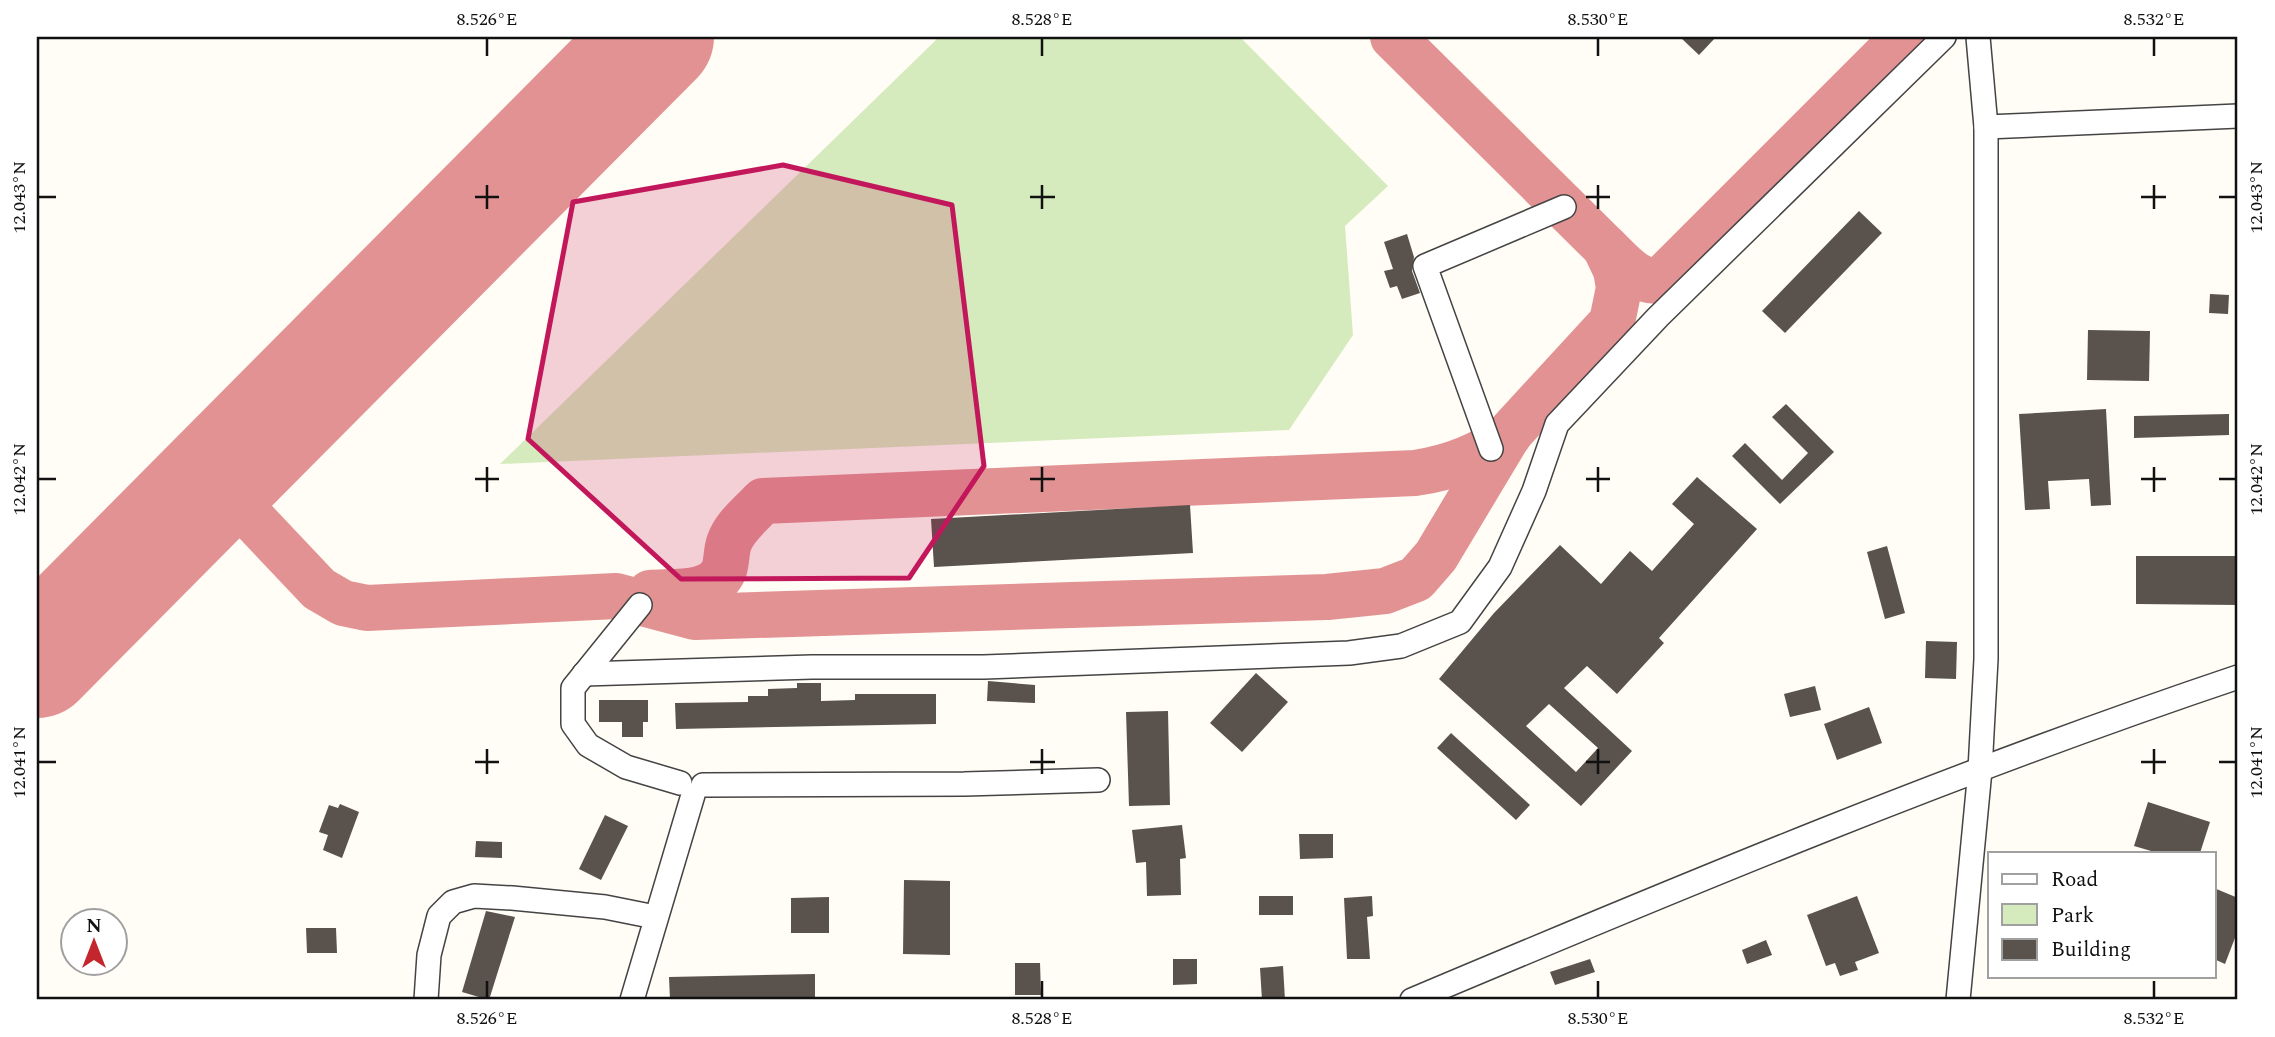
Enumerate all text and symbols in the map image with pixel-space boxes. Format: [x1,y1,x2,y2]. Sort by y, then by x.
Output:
text: 8.526°E [456,6,518,33]
text: 8.528°E [1011,6,1073,33]
text: 8.530°E [1567,6,1629,33]
text: 8.532°E [2123,6,2185,33]
text: 12.043°N [6,161,33,233]
text: 12.043°N [2243,161,2270,233]
text: 12.042°N [6,443,33,515]
text: 12.042°N [2243,443,2270,515]
text: 12.041°N [6,726,33,798]
text: 12.041°N [2243,726,2270,798]
legend [1988,852,2216,978]
text: Road [2051,864,2098,896]
text: Park [2051,900,2095,932]
north arrow [60,908,130,978]
text: N [86,912,102,941]
text: Building [2051,934,2131,966]
text: 8.526°E [456,1005,518,1032]
text: 8.528°E [1011,1005,1073,1032]
text: 8.530°E [1567,1005,1629,1032]
text: 8.532°E [2123,1005,2185,1032]

